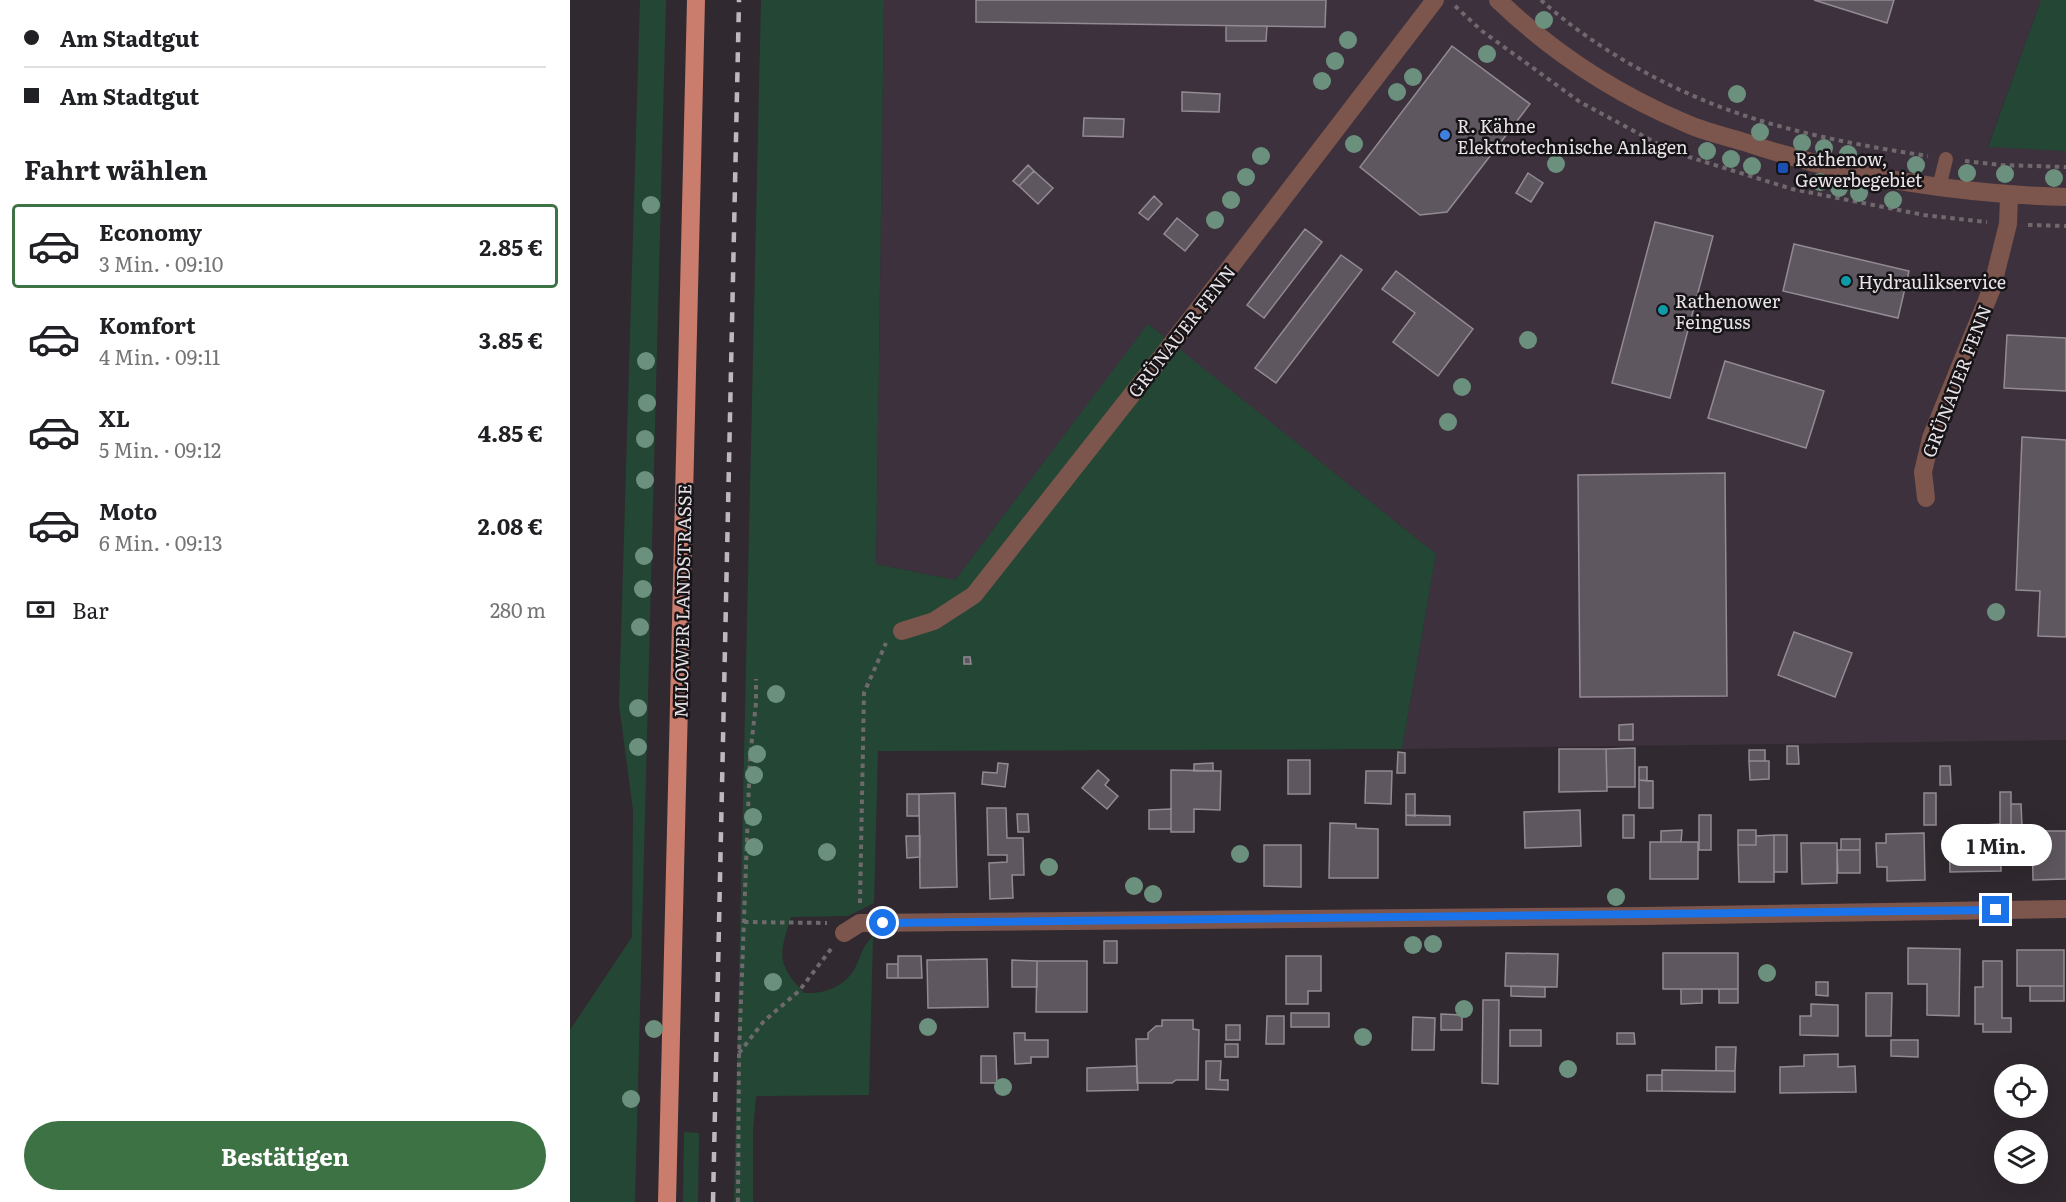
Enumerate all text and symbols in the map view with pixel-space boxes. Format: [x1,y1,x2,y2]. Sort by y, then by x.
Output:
text: Am Stadtgut [60,21,199,54]
text: Am Stadtgut [60,79,199,112]
place label: R. Kähne Elektrotechnische Anlagen [1457,112,1688,160]
marker: R. Kähne Elektrotechnische Anlagen [1438,128,1452,142]
place label: Rathenow, Gewerbegebiet [1795,145,1923,193]
text: Fahrt wählen [24,148,208,188]
marker: Rathenow, Gewerbegebiet [1776,161,1790,175]
text: Economy [99,215,202,248]
icon: car [27,219,81,273]
text: 2.85 € [479,230,543,263]
text: 3 Min. · 09:10 [99,248,223,278]
street label: GRÜNAUER FENN [1121,259,1241,403]
place label: Hydraulikservice [1858,268,2006,295]
marker: Hydraulikservice [1839,274,1853,288]
place label: Rathenower Feinguss [1675,287,1781,335]
street label: GRÜNAUER FENN [1914,301,1998,461]
marker: Rathenower Feinguss [1656,303,1670,317]
text: Komfort [99,308,196,341]
icon: car [27,312,81,366]
text: 3.85 € [479,323,543,356]
text: 4 Min. · 09:11 [99,341,220,371]
text: XL [99,401,130,434]
icon: car [27,405,81,459]
text: 4.85 € [478,416,543,449]
text: 5 Min. · 09:12 [99,434,221,464]
street label: MILOWER LANDSTRASSE [666,484,698,718]
text: Moto [99,494,157,527]
icon: car [27,498,81,552]
text: 2.08 € [478,509,543,542]
text: 6 Min. · 09:13 [99,527,222,557]
icon: cash [24,593,57,626]
text: Bar [72,593,109,626]
text: 280 m [490,594,546,624]
callout: 1 Min. [1940,823,2052,865]
text: 1 Min. [1967,830,2026,860]
route end [1982,896,2009,923]
route start [869,909,896,936]
map controls [1994,1064,2048,1184]
button: locate [1994,1064,2048,1118]
button: Bestätigen [24,1121,546,1190]
button: layers [1994,1130,2048,1184]

